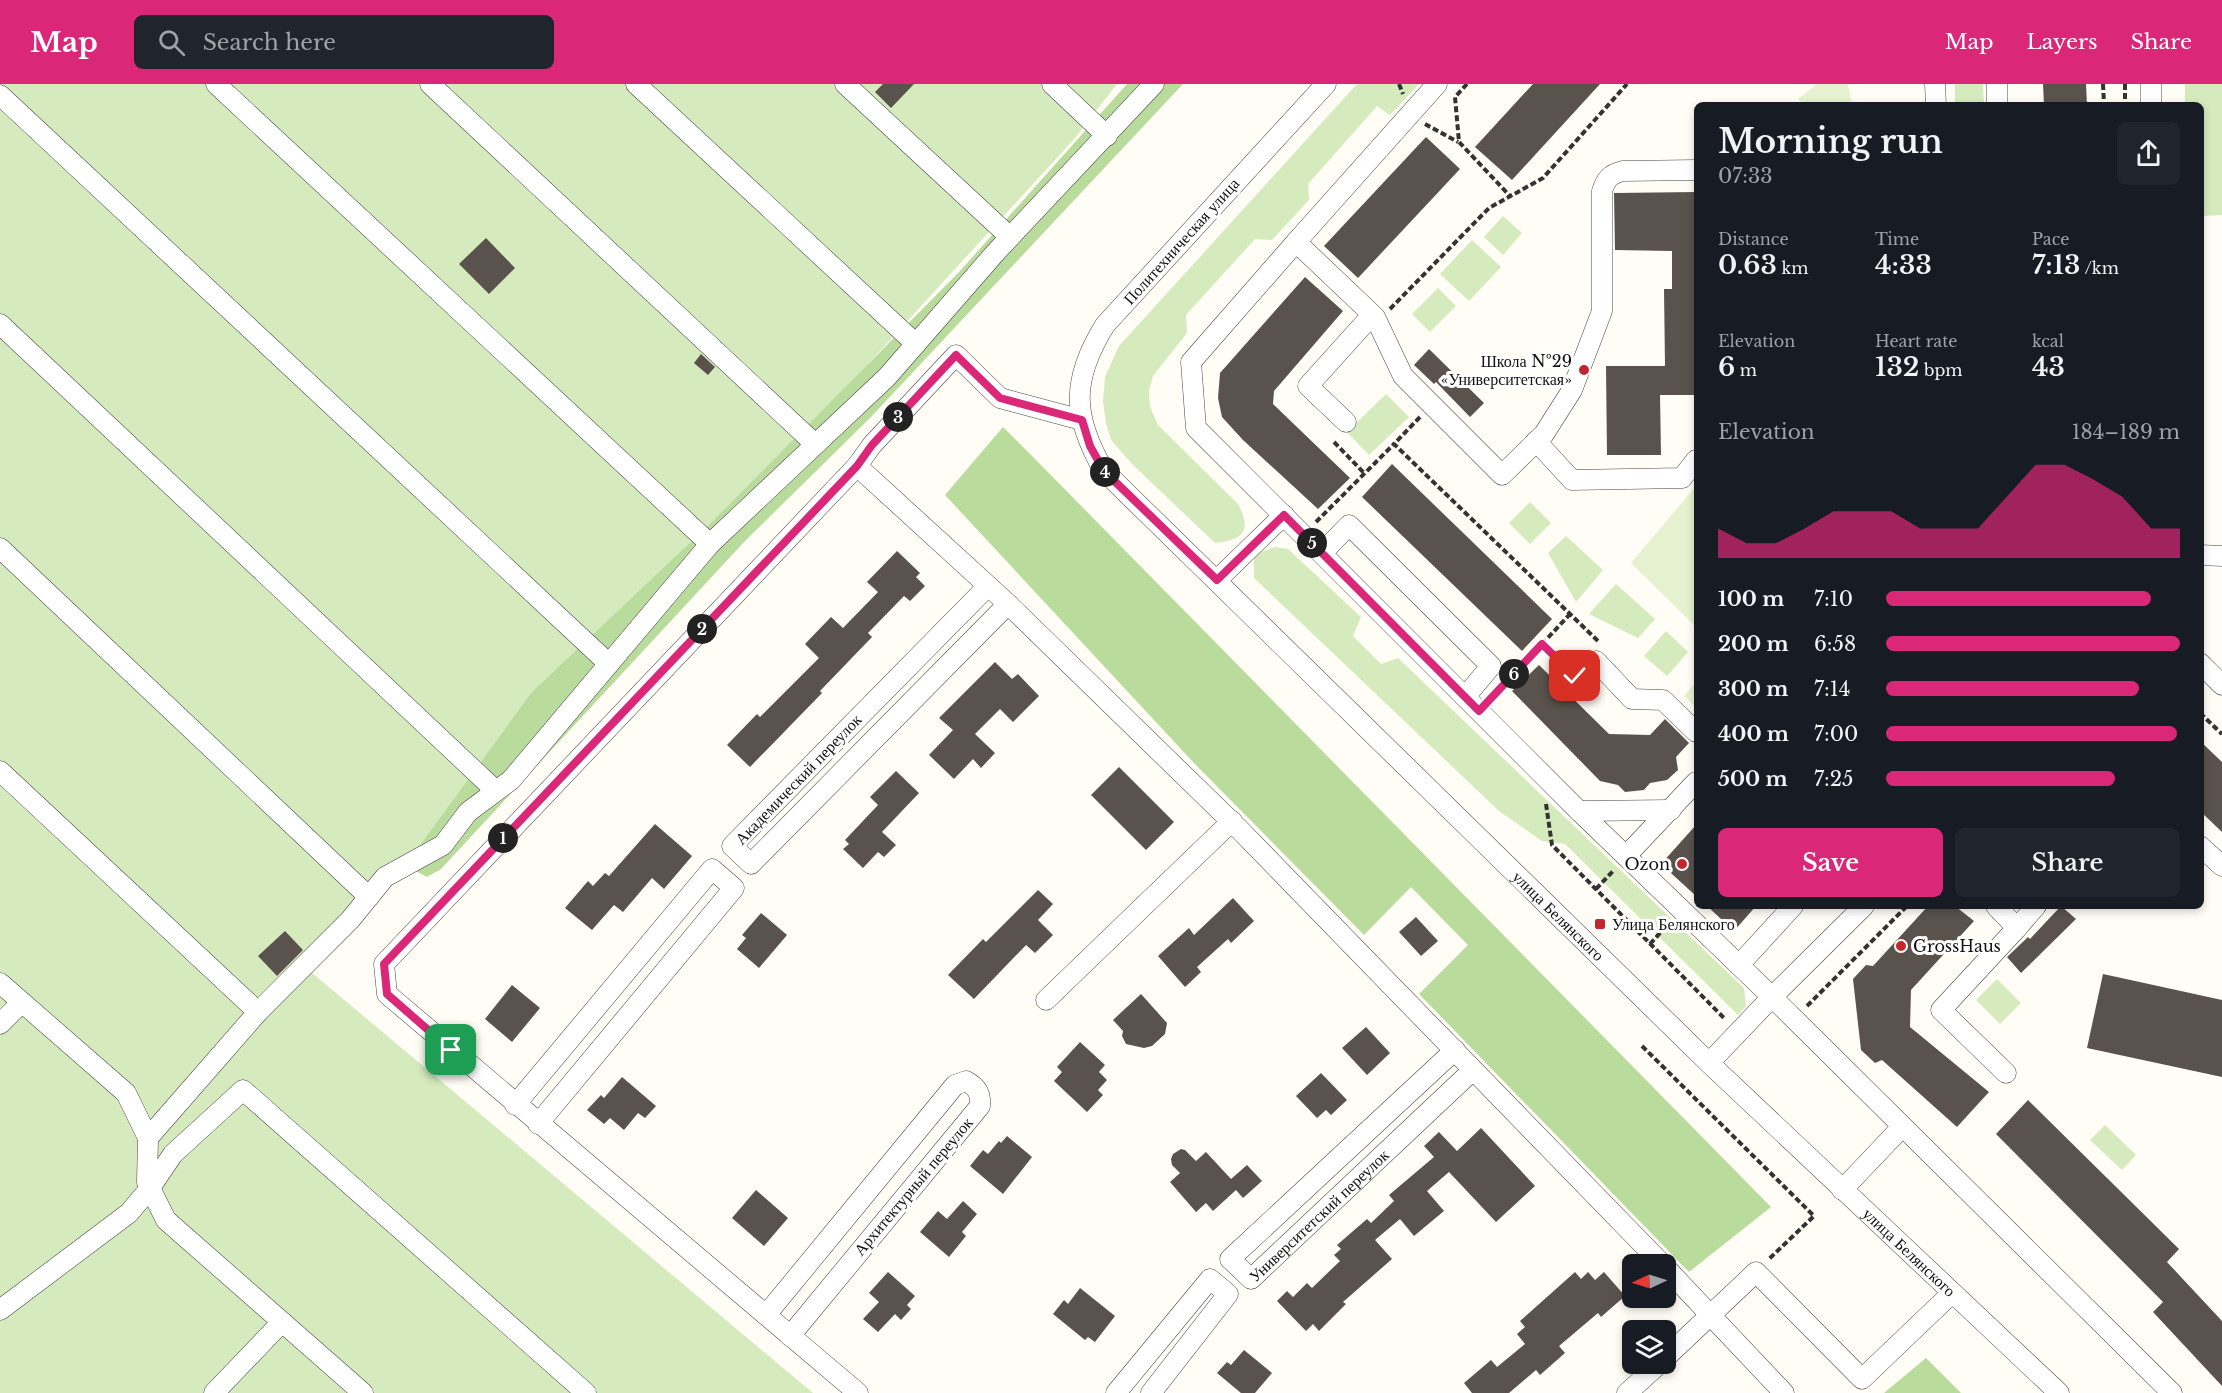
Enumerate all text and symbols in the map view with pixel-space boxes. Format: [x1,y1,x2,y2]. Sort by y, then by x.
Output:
search box [134,15,554,69]
text: Map [30,25,98,60]
icon: search [155,26,188,59]
text: Search here [203,29,336,56]
text: Map [1945,29,1994,55]
text: Layers [2027,29,2098,55]
text: Share [2131,29,2192,55]
text: Morning run [1718,121,1943,162]
button: share [2117,122,2180,185]
text: 07:33 [1718,164,1773,188]
street label: Политехническая улица [1119,174,1243,308]
text: Distance [1718,229,1789,249]
text: Time [1875,229,1919,249]
text: Pace [2032,229,2069,249]
text: 0.63 [1718,249,1777,281]
text: 4:33 [1875,249,1932,281]
text: 7:13 [2032,249,2081,281]
text: km [1777,258,1809,278]
text: /km [2081,258,2119,278]
text: Elevation [1718,331,1795,351]
text: Heart rate [1875,331,1957,351]
text: kcal [2032,331,2064,351]
place label: Школа №29 «Университетская» [1441,351,1572,389]
text: 6 [1718,351,1735,383]
text: 132 [1875,351,1919,383]
text: 43 [2032,351,2065,383]
text: m [1735,360,1757,380]
text: bpm [1919,360,1963,380]
marker: Школа №29 «Университетская» [1577,363,1591,377]
pin: 3 [883,402,913,432]
text: 3 [893,407,903,427]
text: Elevation [1718,420,1815,444]
text: 184–189 m [2072,420,2180,444]
pin: 4 [1090,457,1120,487]
text: 4 [1100,462,1110,482]
pin: 5 [1297,528,1327,558]
text: 5 [1307,533,1317,553]
text: 100 m [1718,587,1784,611]
text: 7:10 [1814,587,1853,611]
pin: 2 [687,614,717,644]
text: 2 [697,619,707,639]
text: 200 m [1718,632,1789,656]
text: 6:58 [1814,632,1856,656]
pin [1549,650,1600,701]
pin: 6 [1499,659,1529,689]
icon: check [1558,659,1591,692]
text: 6 [1509,664,1519,684]
text: 300 m [1718,677,1788,701]
text: 7:14 [1814,677,1850,701]
street label: Академический переулок [730,709,866,848]
text: 400 m [1718,722,1789,746]
text: 7:00 [1814,722,1858,746]
text: 500 m [1718,767,1788,791]
text: 7:25 [1814,767,1853,791]
pin: 1 [488,823,518,853]
text: 1 [500,828,506,848]
button: Save [1718,828,1943,897]
button: Share [1955,828,2180,897]
place label: Ozon [1625,854,1670,874]
marker: Ozon [1675,857,1689,871]
street label: улица Белянского [1508,866,1609,965]
place label: Улица Белянского [1612,914,1735,934]
marker: Улица Белянского [1593,917,1607,931]
place label: GrossHaus [1913,936,2001,956]
marker: GrossHaus [1894,939,1908,953]
pin [425,1024,476,1075]
icon: arrive [434,1033,467,1066]
street label: Архитектурный переулок [849,1113,977,1259]
street label: Университетский переулок [1245,1145,1393,1286]
street label: улица Белянского [1859,1203,1960,1301]
north arrow [1622,1254,1676,1308]
map controls [1622,1254,1676,1374]
button: layers [1622,1320,1676,1374]

